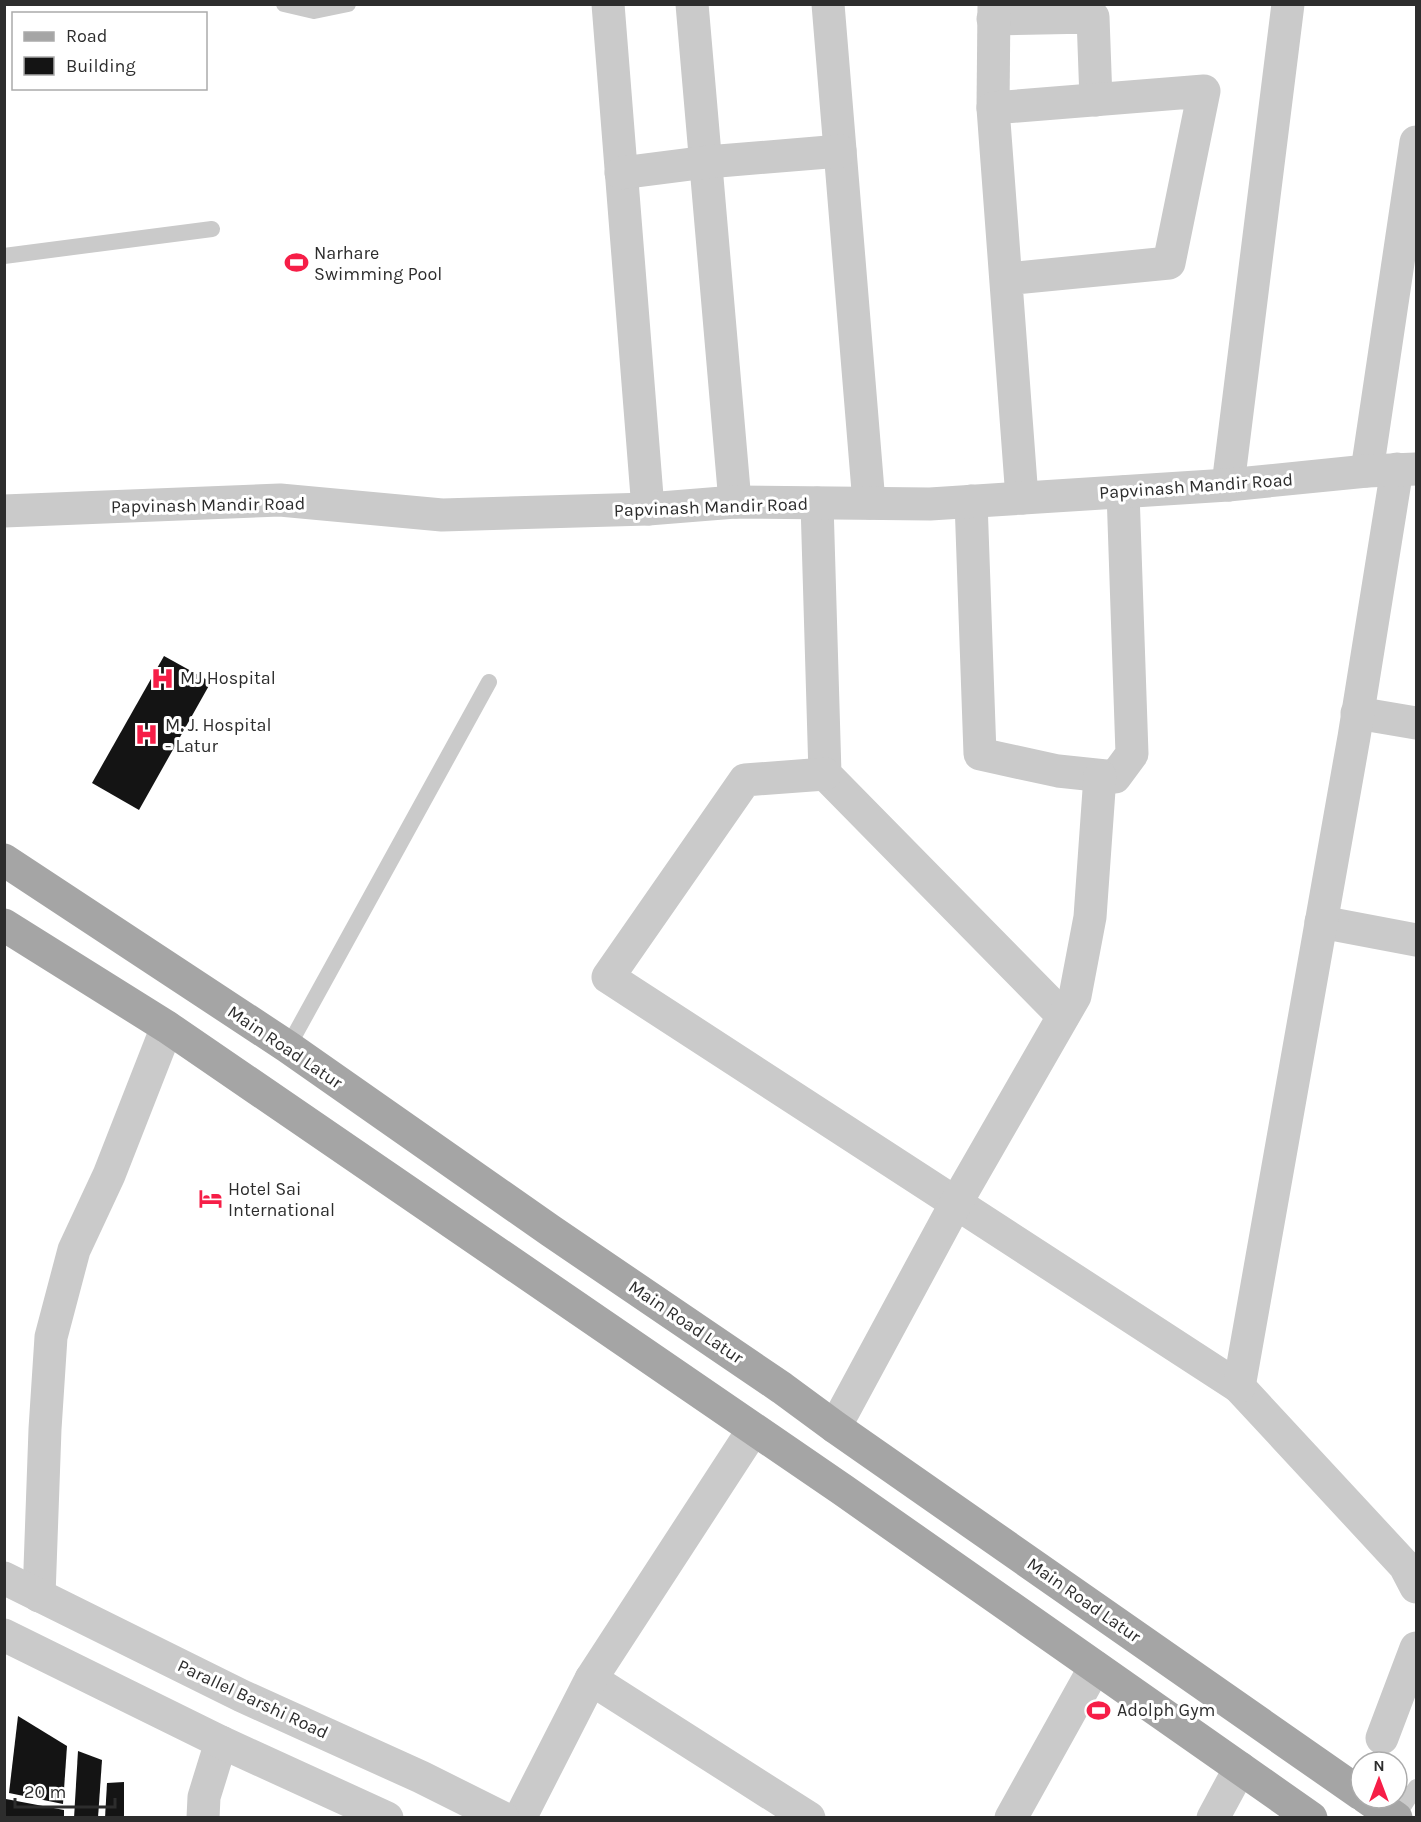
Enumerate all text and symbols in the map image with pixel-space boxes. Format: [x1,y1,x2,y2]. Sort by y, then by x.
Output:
legend [12,12,207,90]
text: Road [66,25,107,47]
text: Building [66,55,136,77]
place label: Narhare Swimming Pool [314,242,442,285]
sports icon: Narhare Swimming Pool [283,250,309,276]
street label: Papvinash Mandir Road [1098,468,1294,504]
street label: Papvinash Mandir Road [111,492,305,518]
street label: Papvinash Mandir Road [613,493,809,521]
hospital icon: MJ Hospital [149,665,175,691]
place label: MJ Hospital [180,667,276,689]
place label: M. J. Hospital - Latur [165,714,271,757]
hospital icon: M. J. Hospital - Latur [134,722,160,748]
street label: Main Road Latur [223,1000,347,1094]
place label: Hotel Sai International [228,1178,335,1221]
hotel icon: Hotel Sai International [197,1186,223,1212]
street label: Main Road Latur [624,1275,748,1369]
street label: Main Road Latur [1023,1553,1146,1648]
street label: Parallel Barshi Road [174,1654,332,1744]
sports icon: Adolph Gym [1086,1697,1112,1723]
place label: Adolph Gym [1117,1699,1215,1721]
north arrow [1349,1750,1409,1810]
text: N [1373,1756,1385,1775]
scale bar [15,1771,116,1809]
text: 20 m [24,1781,66,1803]

